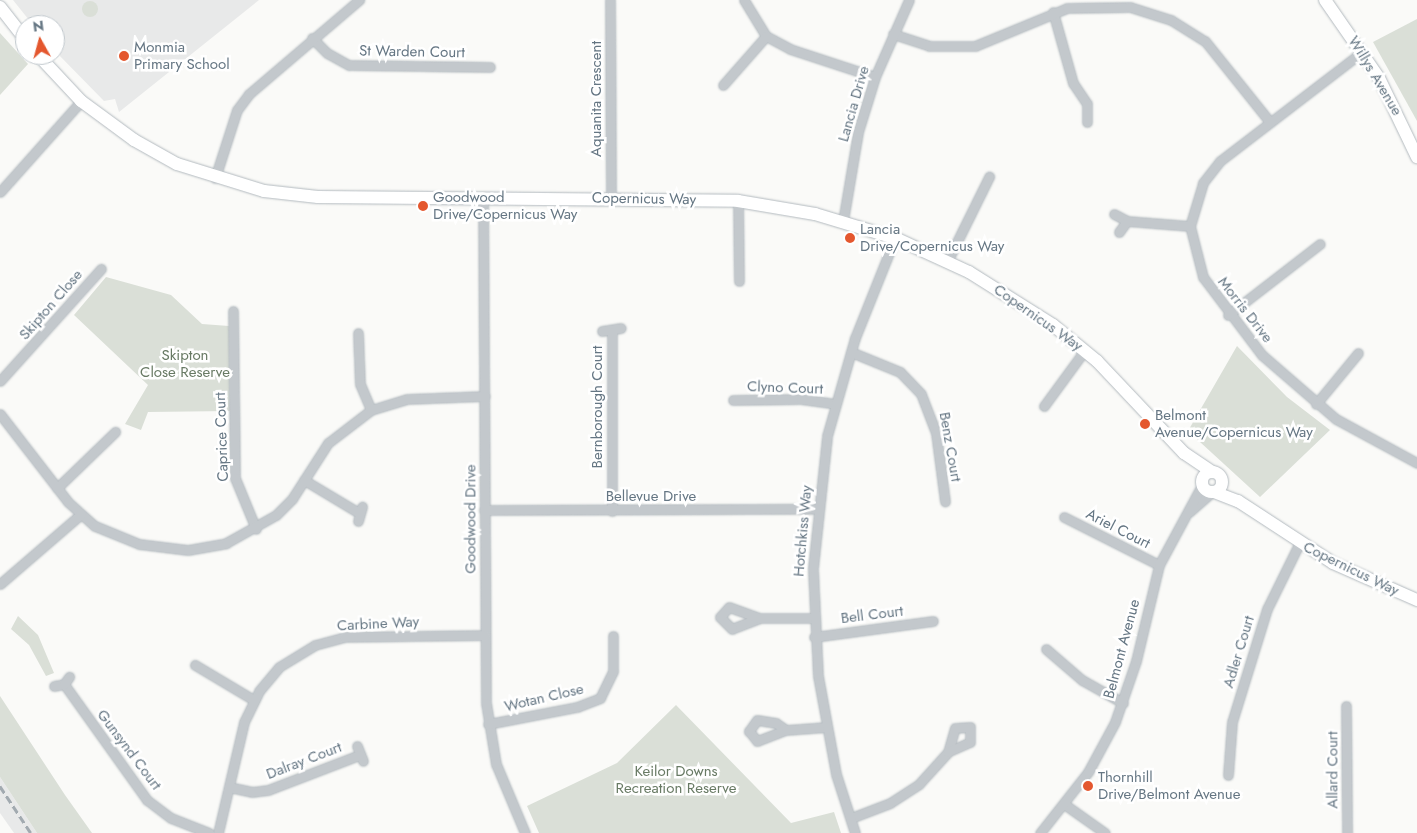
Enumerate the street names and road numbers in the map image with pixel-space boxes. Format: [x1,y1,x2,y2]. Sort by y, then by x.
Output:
street label: Willys Avenue [1344,33,1406,119]
street label: Aquanita Crescent [588,41,606,157]
street label: St Warden Court [359,42,465,62]
street label: Lancia Drive [835,64,873,144]
street label: Copernicus Way [592,189,696,209]
street label: Skipton Close [16,266,86,344]
street label: Morris Drive [1214,274,1276,346]
street label: Copernicus Way [990,281,1086,355]
street label: Bernborough Court [589,346,607,468]
street label: Clyno Court [747,378,823,398]
street label: Caprice Court [211,392,233,482]
street label: Benz Court [935,411,965,483]
street label: Goodwood Drive [462,464,480,574]
street label: Hotchkiss Way [790,485,816,577]
street label: Bellevue Drive [606,488,696,506]
street label: Ariel Court [1083,505,1153,553]
street label: Copernicus Way [1300,538,1402,600]
street label: Belmont Avenue [1100,597,1144,701]
street label: Bell Court [840,602,904,628]
street label: Carbine Way [336,613,420,635]
street label: Adler Court [1220,614,1258,690]
street label: Wotan Close [503,680,585,716]
street label: Gunsynd Court [93,706,165,794]
street label: Allard Court [1324,731,1342,809]
street label: Dalray Court [264,738,344,784]

